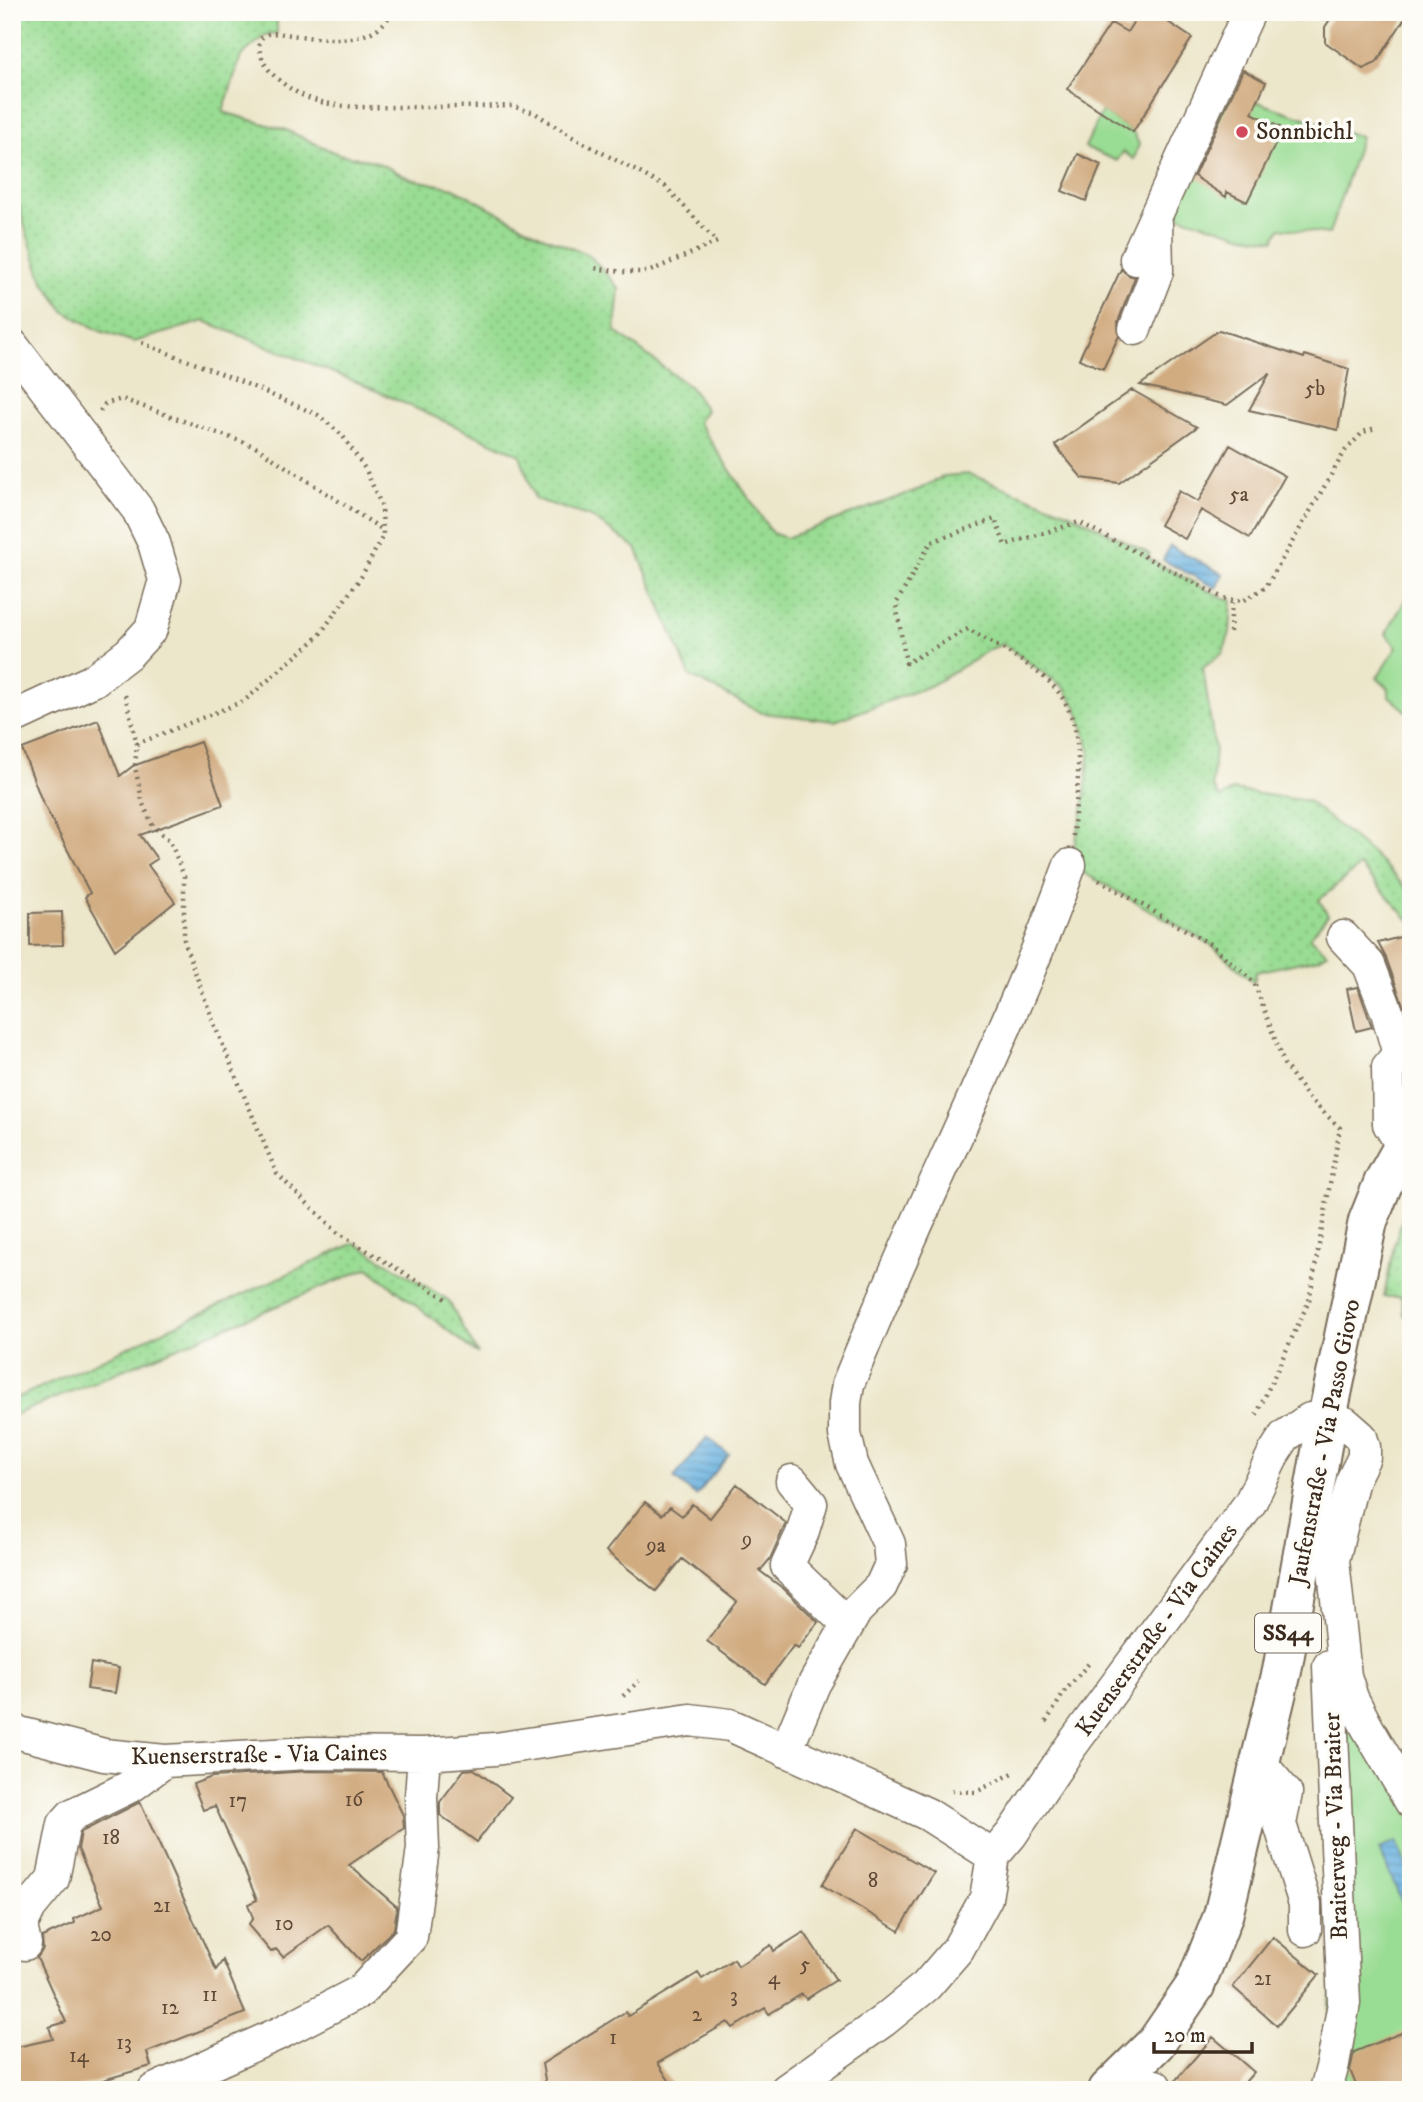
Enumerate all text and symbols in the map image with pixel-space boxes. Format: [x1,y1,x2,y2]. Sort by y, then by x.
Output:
place label: Sonnbichl [1256,117,1354,147]
marker: Sonnbichl [1234,124,1250,140]
house number: 5b [1305,376,1325,402]
house number: 5a [1229,482,1249,508]
street label: Jaufenstraße - Via Passo Giovo [1282,1297,1367,1589]
street label: Kuenserstraße - Via Caines [1070,1518,1244,1742]
house number: 9 [741,1527,752,1553]
house number: 9a [645,1533,666,1559]
road number: SS44 [1255,1614,1321,1652]
street label: Braiterweg - Via Braiter [1317,1712,1355,1940]
street label: Kuenserstraße - Via Caines [131,1738,387,1772]
house number: 16 [345,1787,364,1813]
house number: 17 [229,1788,247,1814]
house number: 18 [102,1825,120,1851]
house number: 8 [868,1868,878,1894]
house number: 21 [153,1893,171,1919]
house number: 10 [275,1911,293,1937]
house number: 20 [90,1922,112,1948]
house number: 5 [800,1952,810,1978]
house number: 4 [768,1965,781,1991]
house number: 21 [1254,1966,1272,1992]
house number: 11 [202,1982,218,2008]
house number: 3 [730,1983,738,2009]
house number: 12 [161,1995,180,2021]
house number: 2 [692,2002,703,2028]
scale bar [1154,2011,1252,2055]
text: 20 m [1164,2023,1206,2049]
house number: 1 [609,2025,617,2051]
house number: 13 [116,2030,132,2056]
house number: 14 [69,2043,90,2069]

